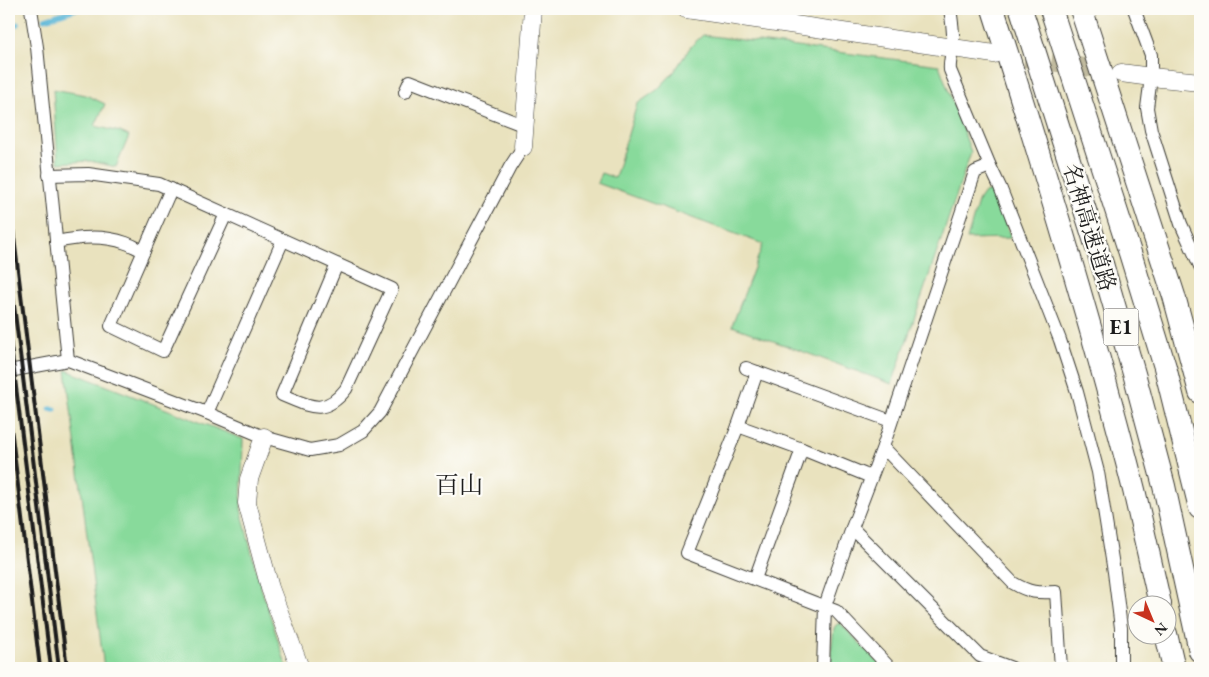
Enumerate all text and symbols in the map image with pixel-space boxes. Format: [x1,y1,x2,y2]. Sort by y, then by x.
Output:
street label: 名神高速道路 [1056,160,1123,295]
road number: E1 [1104,308,1138,346]
district label: 百山 [435,469,483,500]
north arrow [1126,594,1176,644]
text: N [1150,619,1171,640]

